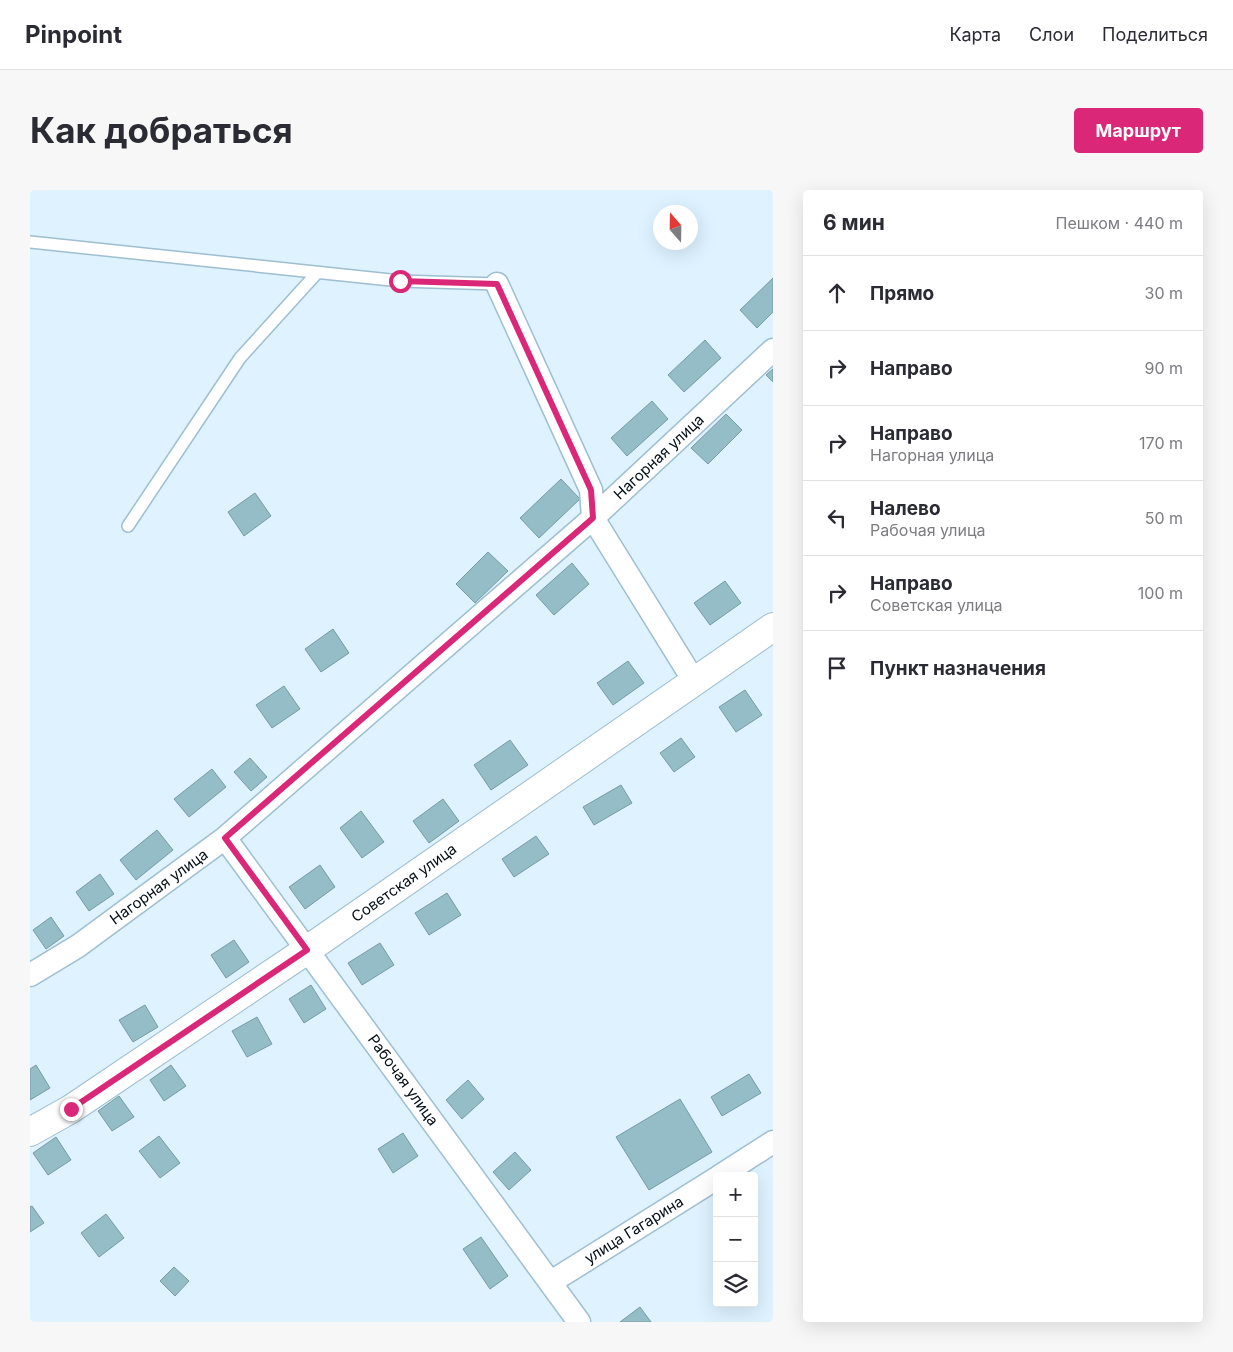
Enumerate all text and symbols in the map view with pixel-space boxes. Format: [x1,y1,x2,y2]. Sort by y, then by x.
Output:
text: Pinpoint [25,20,122,49]
text: Карта [949,24,1001,45]
text: Слои [1029,24,1074,45]
text: Поделиться [1102,24,1208,45]
button: Маршрут [1074,108,1203,153]
text: Как добраться [30,109,293,151]
north arrow [653,205,698,250]
text: 6 мин [823,210,885,235]
text: Пешком · 440 m [1056,213,1183,233]
route start [389,270,412,293]
icon: ahead [823,279,851,307]
text: Прямо [870,282,934,305]
text: 30 m [1145,283,1183,303]
icon: right [823,354,851,382]
text: Направо [870,357,953,380]
text: 90 m [1144,358,1183,378]
street label: Нагорная улица [610,410,708,503]
text: Направо [870,422,953,445]
icon: right [823,429,851,457]
text: 170 m [1139,433,1183,453]
text: Нагорная улица [870,445,994,465]
text: Налево [870,497,941,520]
icon: left [823,504,851,532]
text: 50 m [1145,508,1183,528]
text: Рабочая улица [870,520,986,540]
text: Направо [870,572,953,595]
icon: right [823,579,851,607]
text: 100 m [1138,583,1183,603]
text: Советская улица [870,595,1002,615]
icon: arrive [823,654,851,682]
text: Пункт назначения [870,657,1046,680]
street label: Советская улица [347,839,460,926]
street label: Нагорная улица [106,845,211,929]
street label: Рабочая улица [364,1030,443,1129]
route end [60,1098,83,1121]
map controls [713,1172,758,1307]
button: + [713,1172,758,1217]
street label: улица Гагарина [581,1192,687,1268]
button: − [713,1217,758,1262]
button: layers [713,1262,758,1307]

